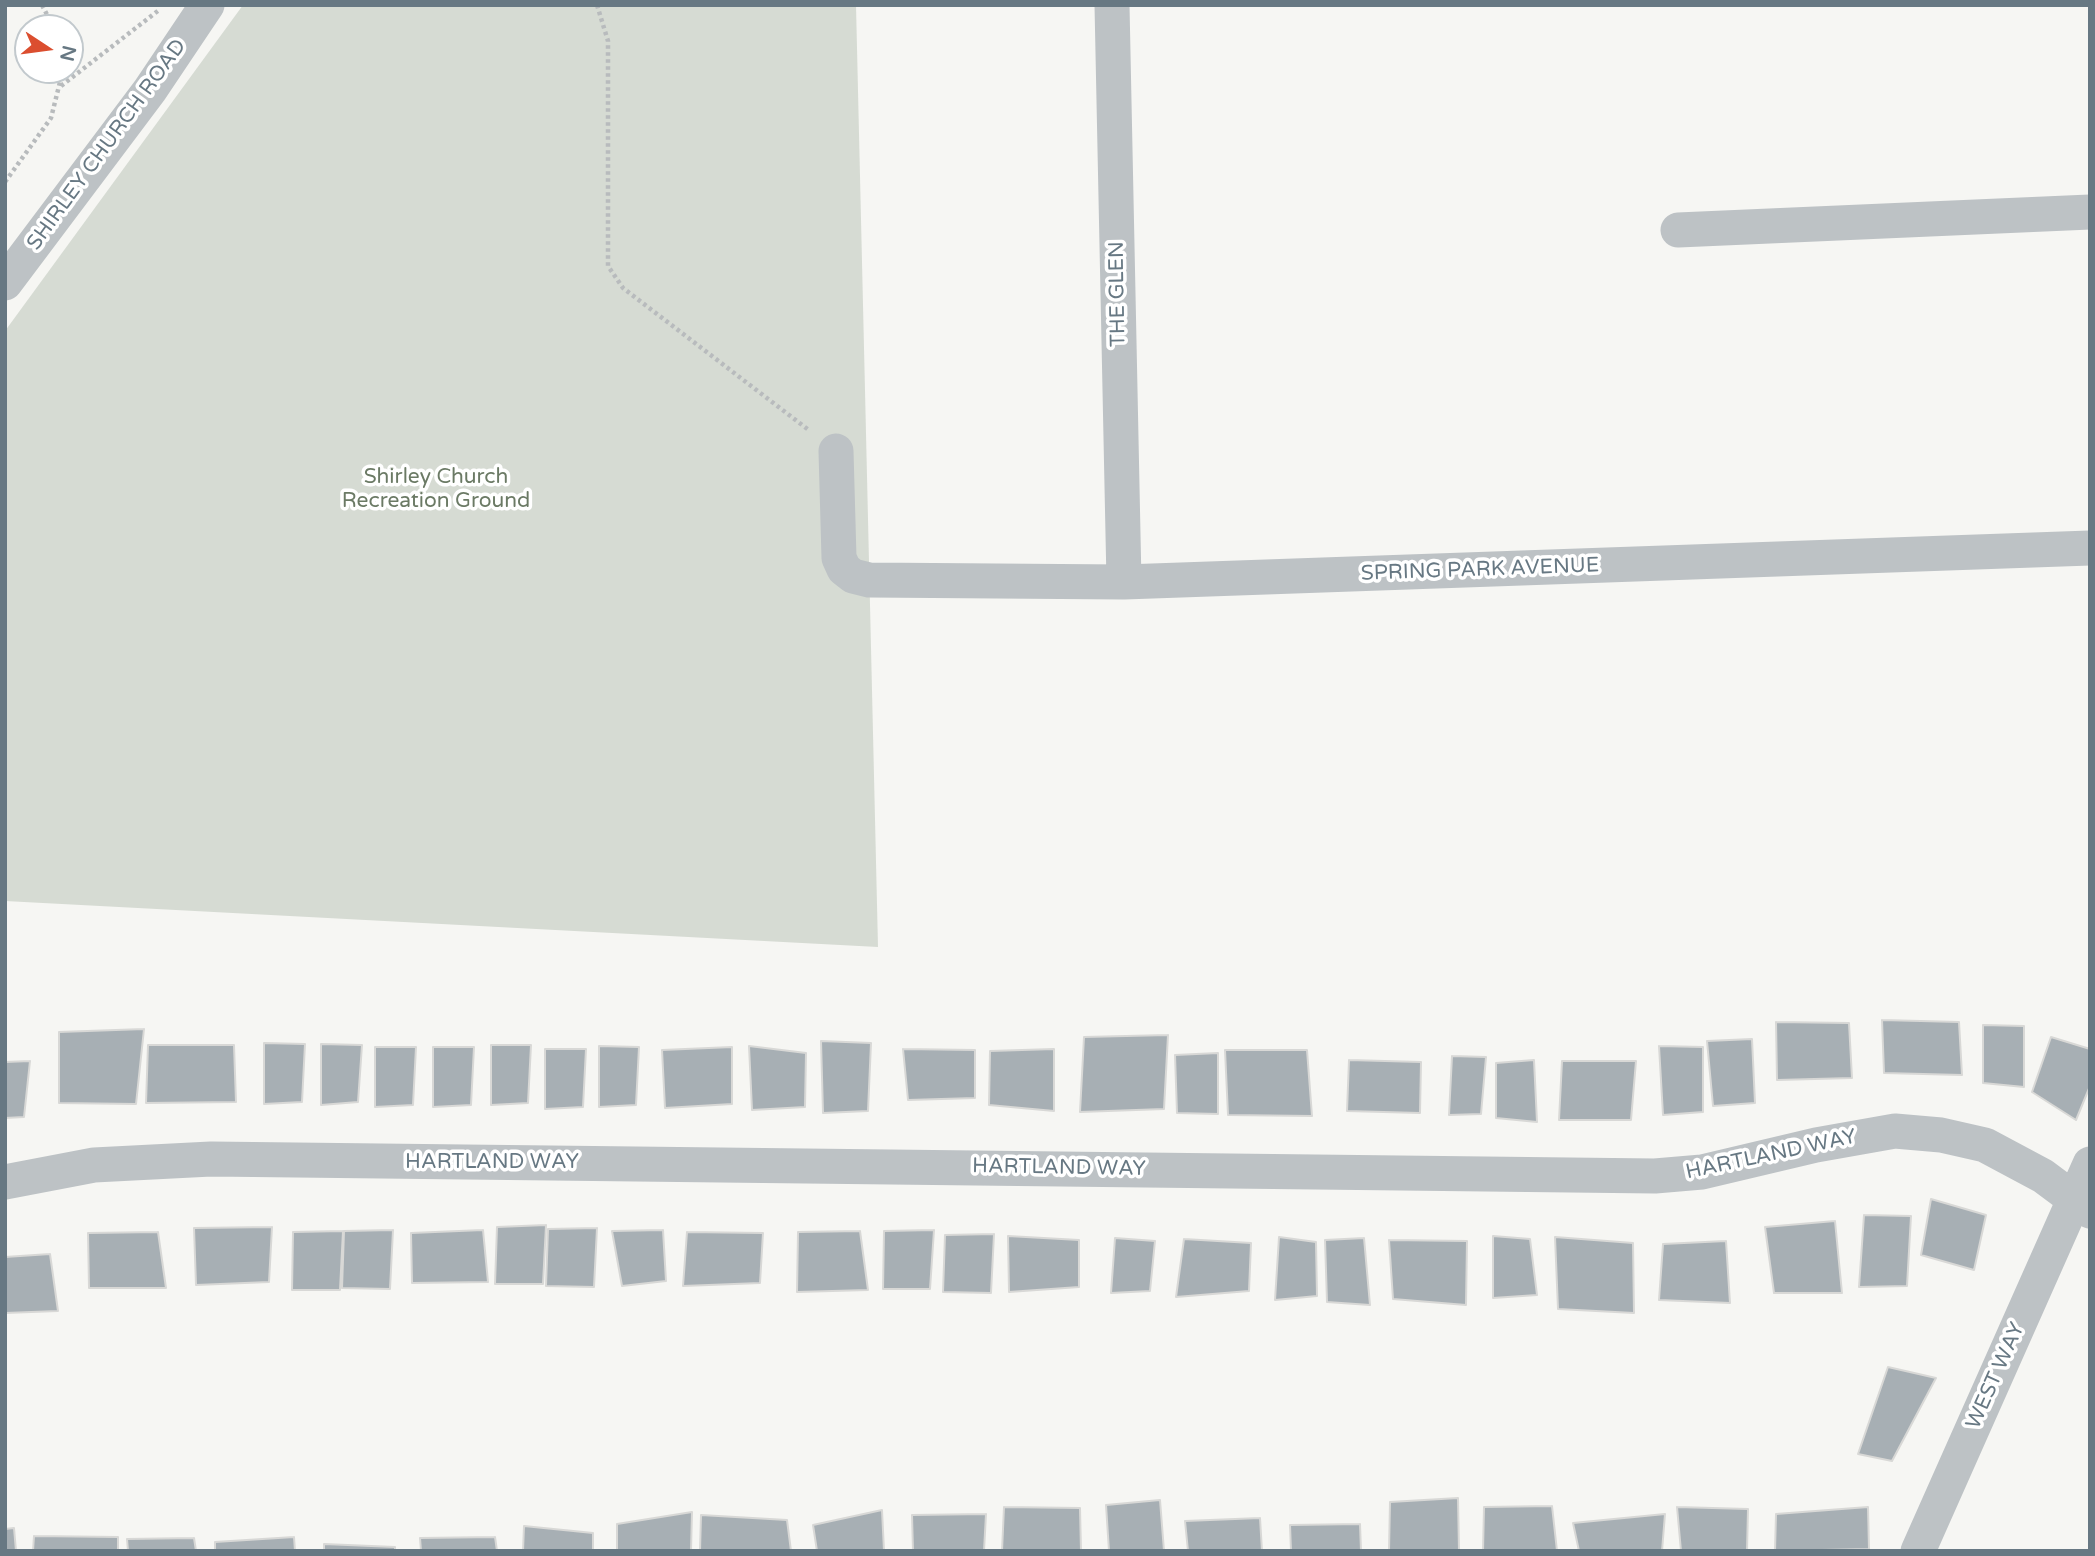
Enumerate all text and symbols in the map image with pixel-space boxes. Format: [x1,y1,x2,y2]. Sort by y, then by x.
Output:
north arrow [14,14,84,84]
street label: SHIRLEY CHURCH ROAD [22,35,192,255]
text: N [55,43,80,63]
street label: THE GLEN [1104,241,1132,347]
park label: Shirley Church Recreation Ground [342,464,530,514]
street label: SPRING PARK AVENUE [1360,553,1600,587]
street label: HARTLAND WAY [1683,1125,1859,1185]
street label: HARTLAND WAY [405,1149,579,1175]
street label: HARTLAND WAY [972,1154,1146,1182]
street label: WEST WAY [1961,1319,2031,1433]

